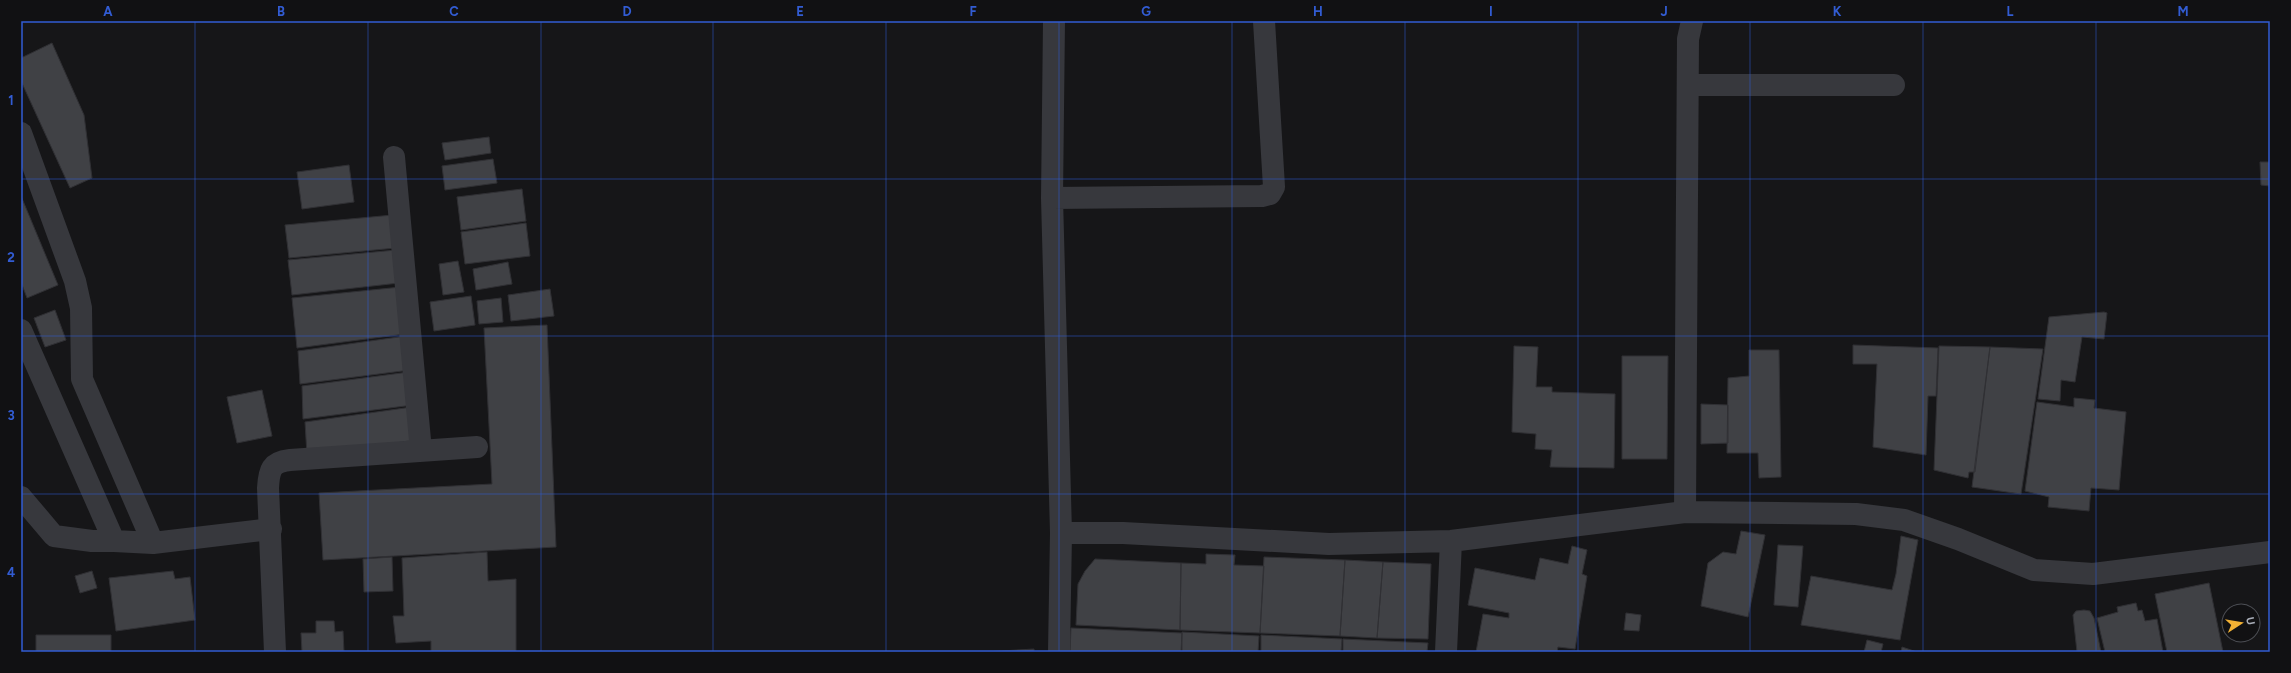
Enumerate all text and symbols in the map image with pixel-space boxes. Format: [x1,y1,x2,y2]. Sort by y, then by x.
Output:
text: A [103,4,113,19]
text: B [277,4,285,19]
text: C [449,4,459,19]
text: D [622,4,632,19]
text: E [796,4,804,19]
text: F [969,4,977,19]
text: G [1141,4,1151,19]
text: H [1313,4,1323,19]
text: I [1489,4,1493,19]
text: J [1660,4,1668,19]
text: K [1833,4,1842,19]
text: L [2007,4,2014,19]
text: M [2177,4,2189,19]
text: 1 [8,93,14,108]
text: 2 [7,250,15,265]
text: 3 [7,408,15,423]
text: 4 [7,565,15,580]
north arrow [2221,603,2261,643]
text: U [2243,616,2258,626]

